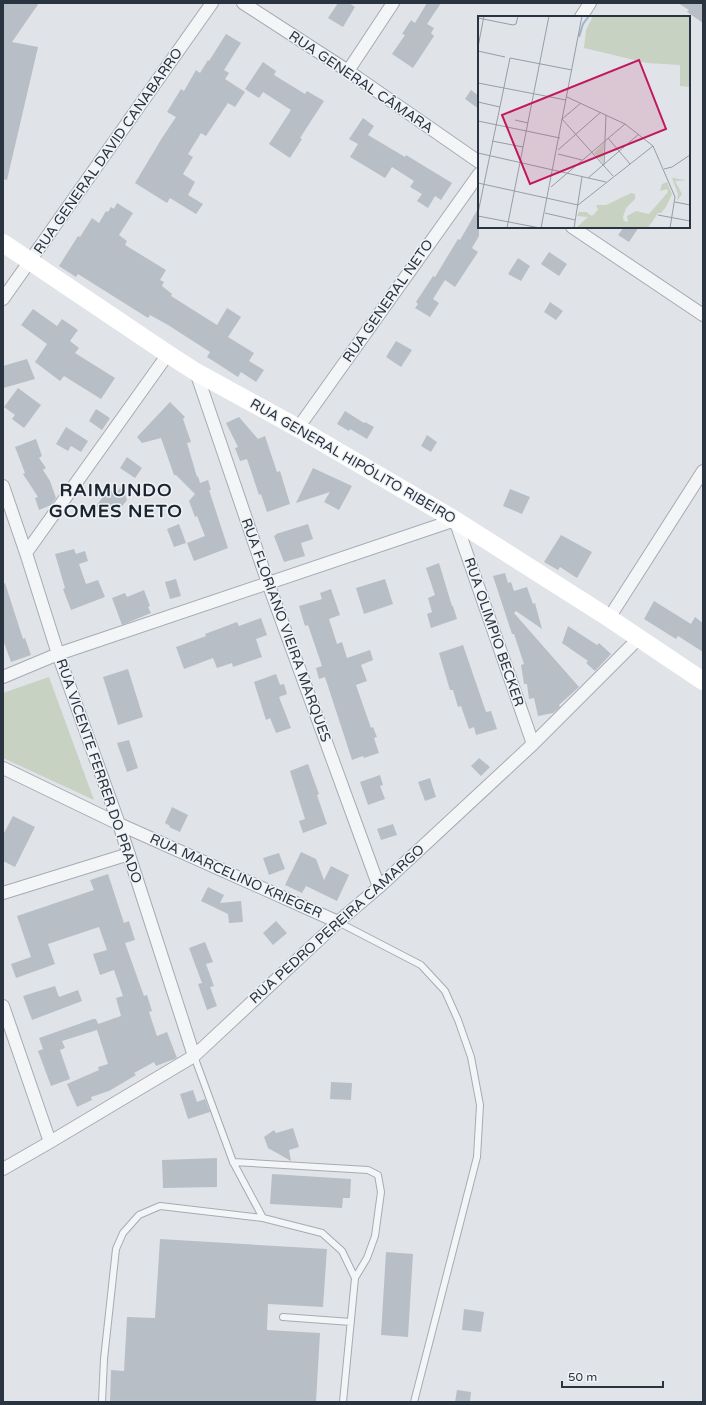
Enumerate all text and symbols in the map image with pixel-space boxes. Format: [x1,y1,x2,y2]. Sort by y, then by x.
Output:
inset map [478,16,690,228]
street label: RUA GENERAL CÂMARA [285,27,437,137]
street label: RUA GENERAL DAVID CANABARRO [30,45,186,257]
street label: RUA GENERAL NETO [339,236,437,366]
street label: RUA GENERAL HIPÓLITO RIBEIRO [247,395,459,527]
district label: RAIMUNDO GOMES NETO [49,479,183,522]
street label: RUA FLORIANO VIEIRA MARQUES [237,516,335,745]
street label: RUA OLIMPIO BECKER [461,555,527,709]
street label: RUA VICENTE FERRER DO PRADO [53,657,145,885]
street label: RUA MARCELINO KRIEGER [147,830,325,922]
street label: RUA PEDRO PEREIRA CAMARGO [246,841,428,1007]
scale bar [562,1363,663,1389]
text: 50 m [568,1370,597,1384]

